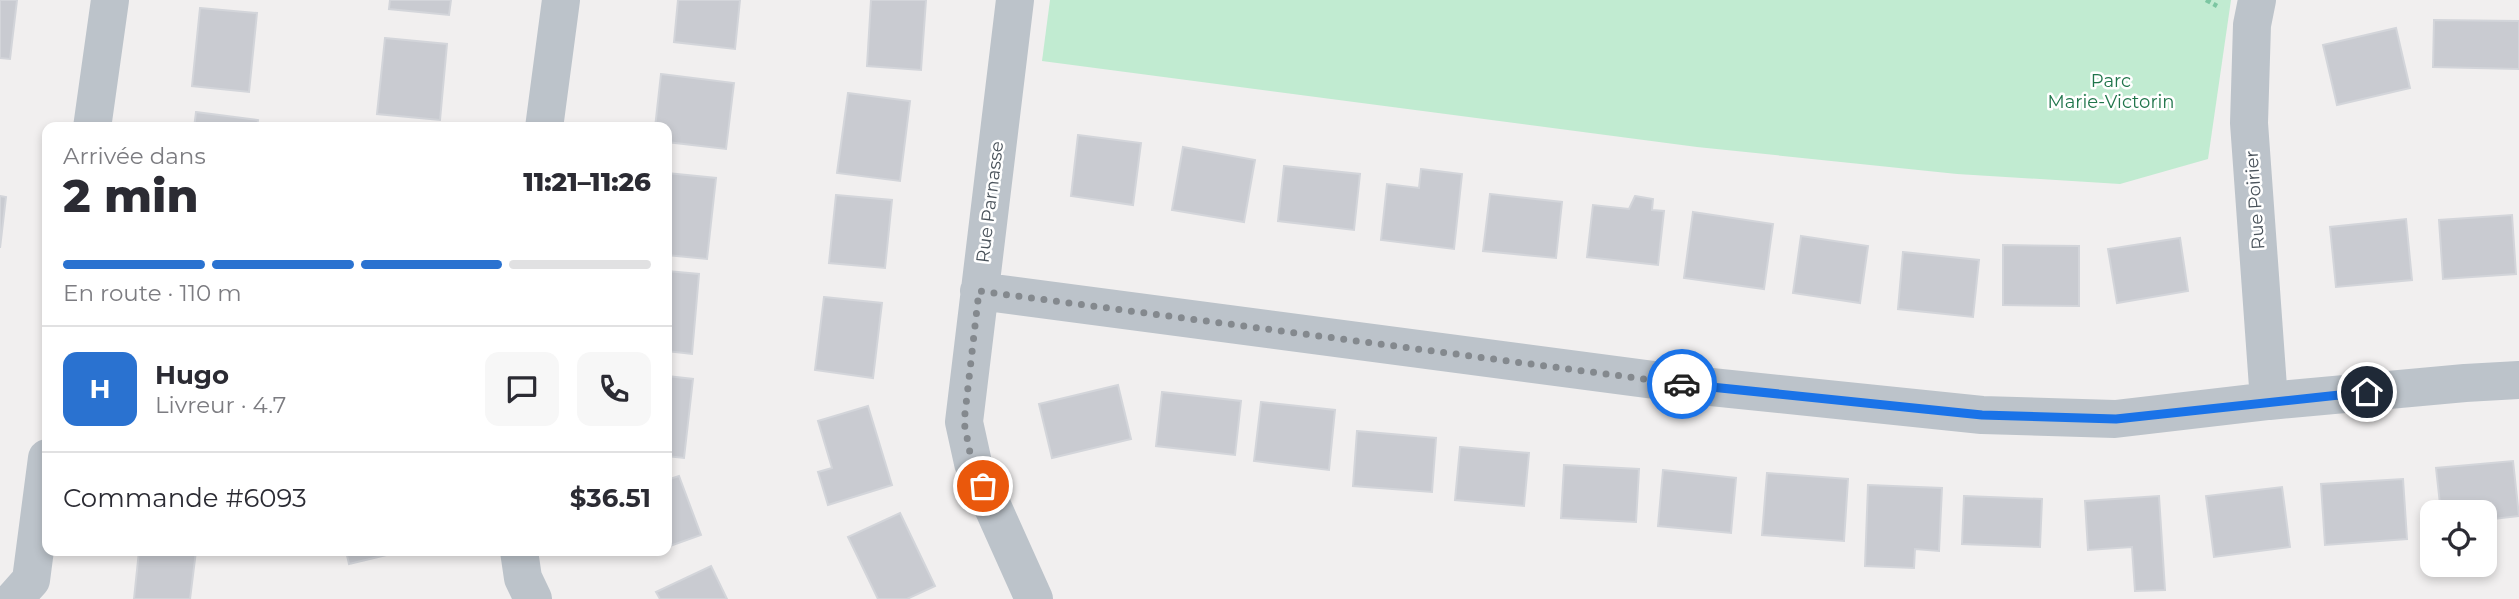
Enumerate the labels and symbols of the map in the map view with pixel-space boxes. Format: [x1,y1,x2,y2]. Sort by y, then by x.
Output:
park label: Parc Marie-Victorin [2048,70,2174,113]
street label: Rue Parnasse [972,140,1008,264]
street label: Rue Poirier [2241,150,2269,250]
courier [1647,349,1717,419]
pin [2337,362,2397,422]
pin [953,456,1013,516]

